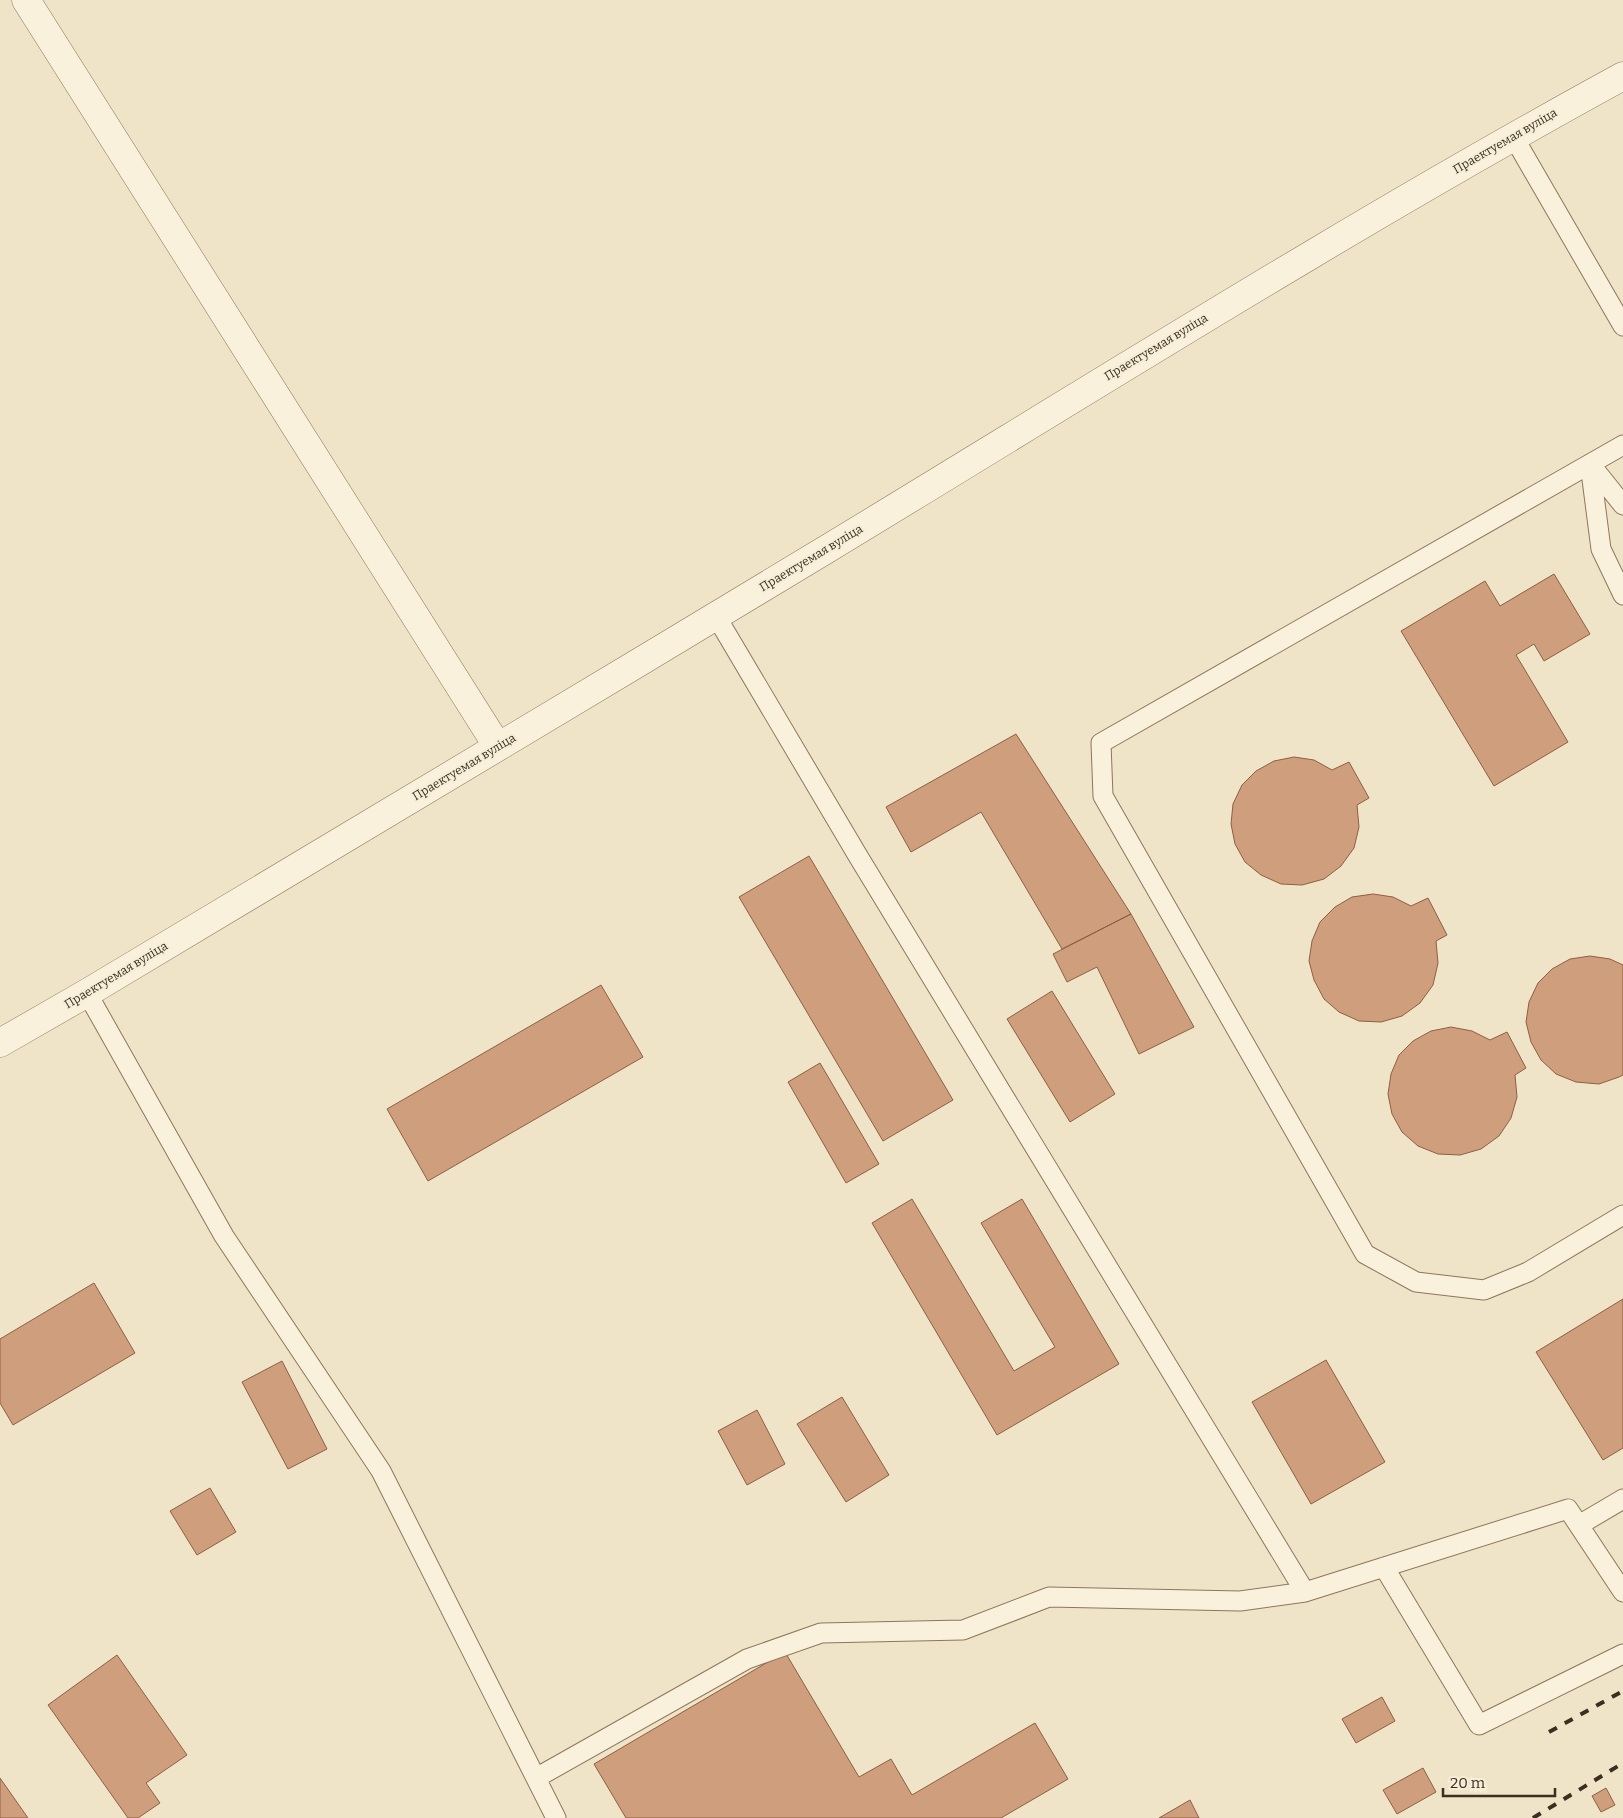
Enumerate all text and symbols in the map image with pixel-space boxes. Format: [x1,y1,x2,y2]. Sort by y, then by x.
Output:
street label: Праектуемая вуліца [1450,105,1560,177]
street label: Праектуемая вуліца [1102,310,1210,383]
street label: Праектуемая вуліца [757,521,865,594]
street label: Праектуемая вуліца [410,730,518,803]
street label: Праектуемая вуліца [62,938,170,1011]
scale bar [1443,1766,1556,1798]
text: 20 m [1450,1774,1486,1792]

